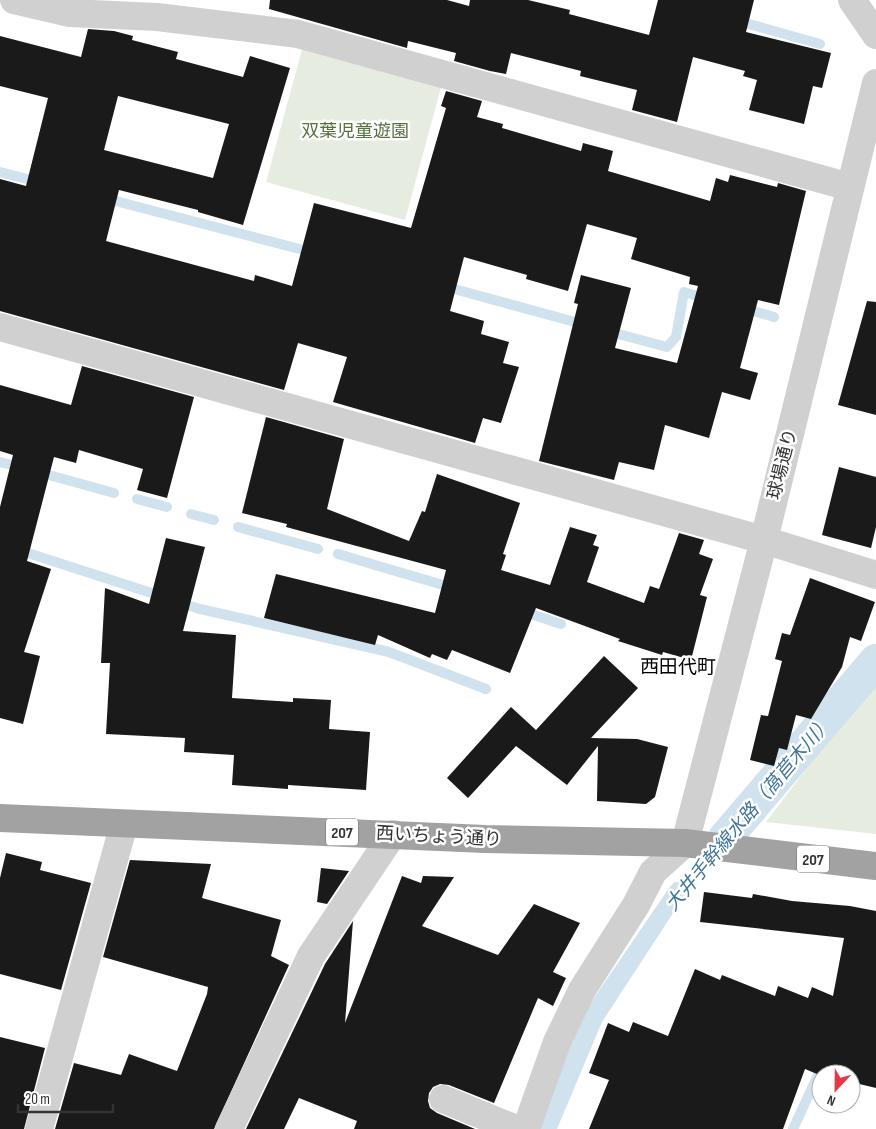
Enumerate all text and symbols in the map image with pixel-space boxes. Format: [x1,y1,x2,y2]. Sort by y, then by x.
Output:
park label: 双葉児童遊園 [301,121,409,142]
street label: 球場通り [764,427,801,502]
district label: 西田代町 [640,656,716,679]
water label: 大井手幹線水路（萵苣木川） [661,712,837,916]
road number: 207 [326,819,358,846]
street label: 西いちょう通り [376,823,502,850]
road number: 207 [797,846,829,872]
north arrow [811,1064,861,1114]
scale bar [18,1082,112,1114]
text: 20 m [25,1090,50,1109]
text: N [825,1091,838,1110]

